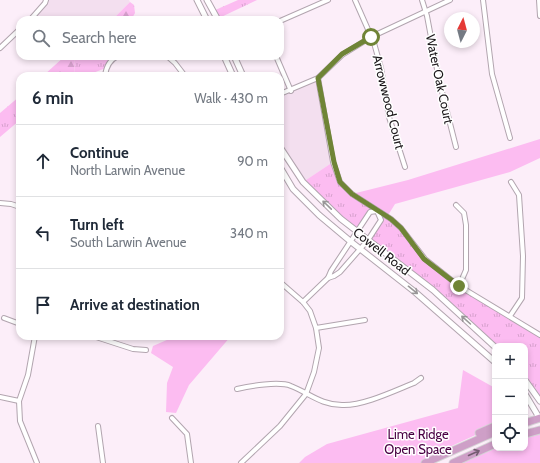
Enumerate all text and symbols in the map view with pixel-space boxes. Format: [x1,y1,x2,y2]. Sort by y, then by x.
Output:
north arrow [444,12,480,48]
search box [16,16,284,60]
icon: search [30,27,52,49]
route start [362,28,380,46]
text: Search here [62,29,137,47]
street label: Water Oak Court [423,33,457,126]
street label: Arrowwood Court [370,53,409,151]
text: 6 min [32,88,74,108]
text: Walk · 430 m [194,90,268,106]
text: Continue [70,144,129,162]
icon: ahead [32,150,54,172]
text: 90 m [237,153,268,169]
text: North Larwin Avenue [70,162,185,178]
one-way arrow [322,201,332,210]
text: Turn left [70,216,124,234]
icon: left [32,222,54,244]
street label: Cowell Road [350,224,414,278]
text: 340 m [230,225,268,241]
text: South Larwin Avenue [70,234,186,250]
route end [450,277,468,295]
one-way arrow [407,286,418,295]
icon: arrive [32,294,54,316]
text: Arrive at destination [70,296,200,314]
one-way arrow [461,316,472,325]
map controls [492,343,528,451]
button: + [492,343,528,379]
button: − [492,379,528,415]
button: locate [492,415,528,451]
park label: Lime Ridge Open Space [384,426,452,457]
one-way arrow [468,449,480,457]

